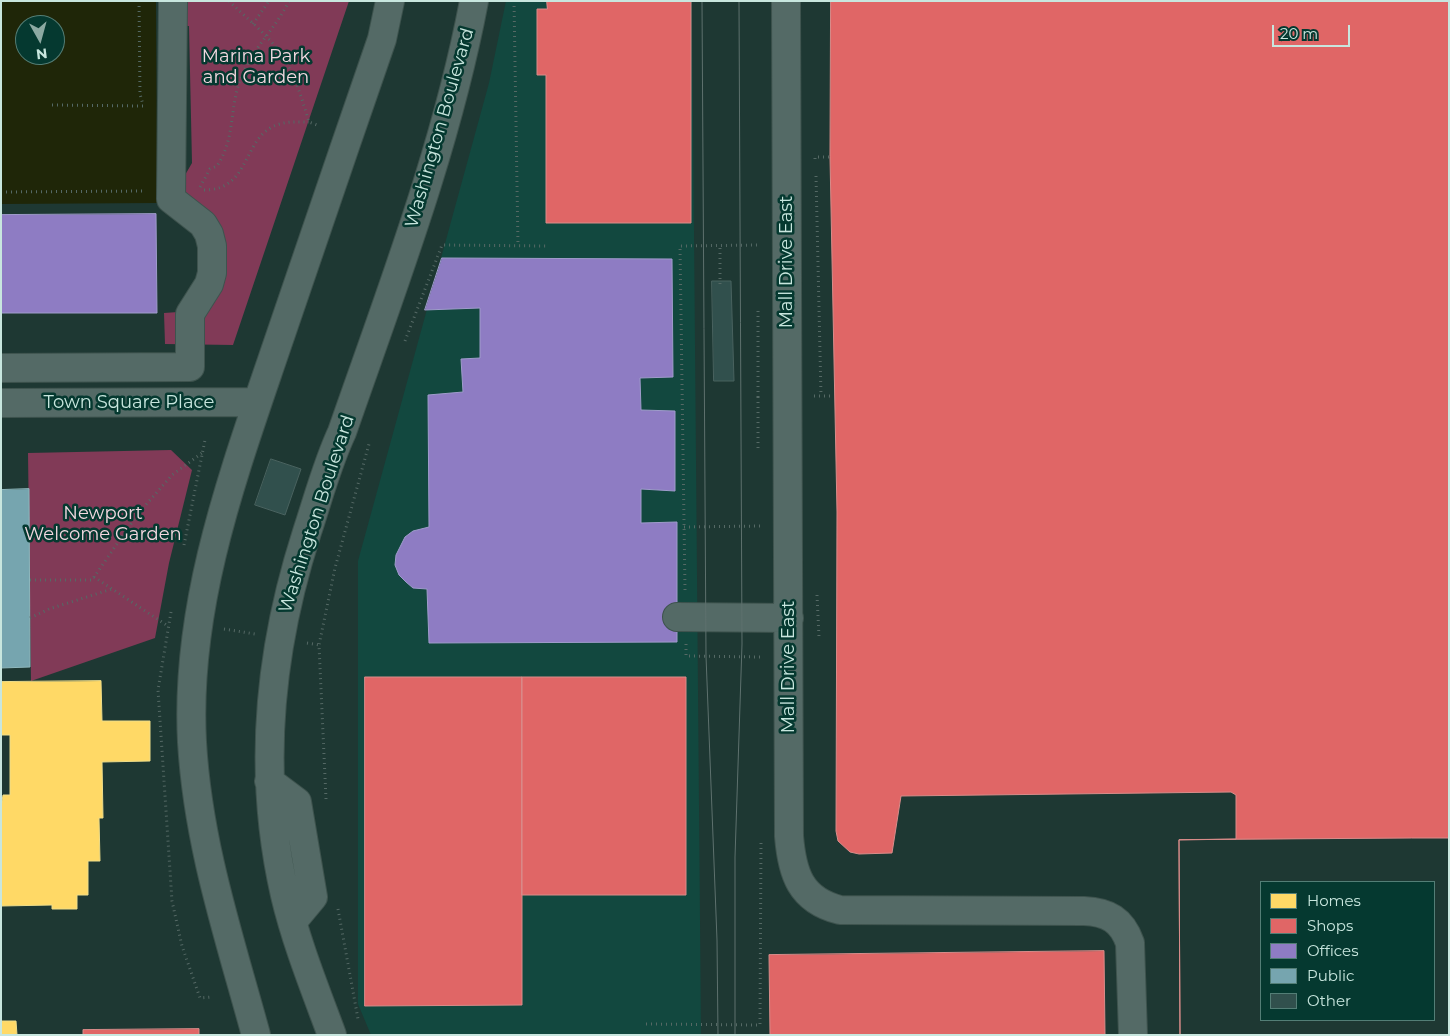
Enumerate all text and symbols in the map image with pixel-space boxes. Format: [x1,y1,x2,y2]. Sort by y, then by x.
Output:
north arrow [15,15,65,65]
scale bar [1275,15,1352,47]
text: 20 m [1280,24,1318,43]
street label: Washington Boulevard [401,26,479,230]
text: N [35,44,48,64]
park label: Marina Park and Garden [202,46,310,88]
street label: Mall Drive East [776,196,798,328]
street label: Town Square Place [44,392,214,414]
street label: Washington Boulevard [275,412,359,616]
park label: Newport Welcome Garden [24,503,182,546]
street label: Mall Drive East [778,601,800,733]
legend [1260,881,1435,1021]
text: Homes [1307,891,1361,910]
text: Shops [1307,916,1353,935]
text: Offices [1307,941,1359,960]
text: Public [1307,966,1355,985]
text: Other [1307,991,1351,1010]

